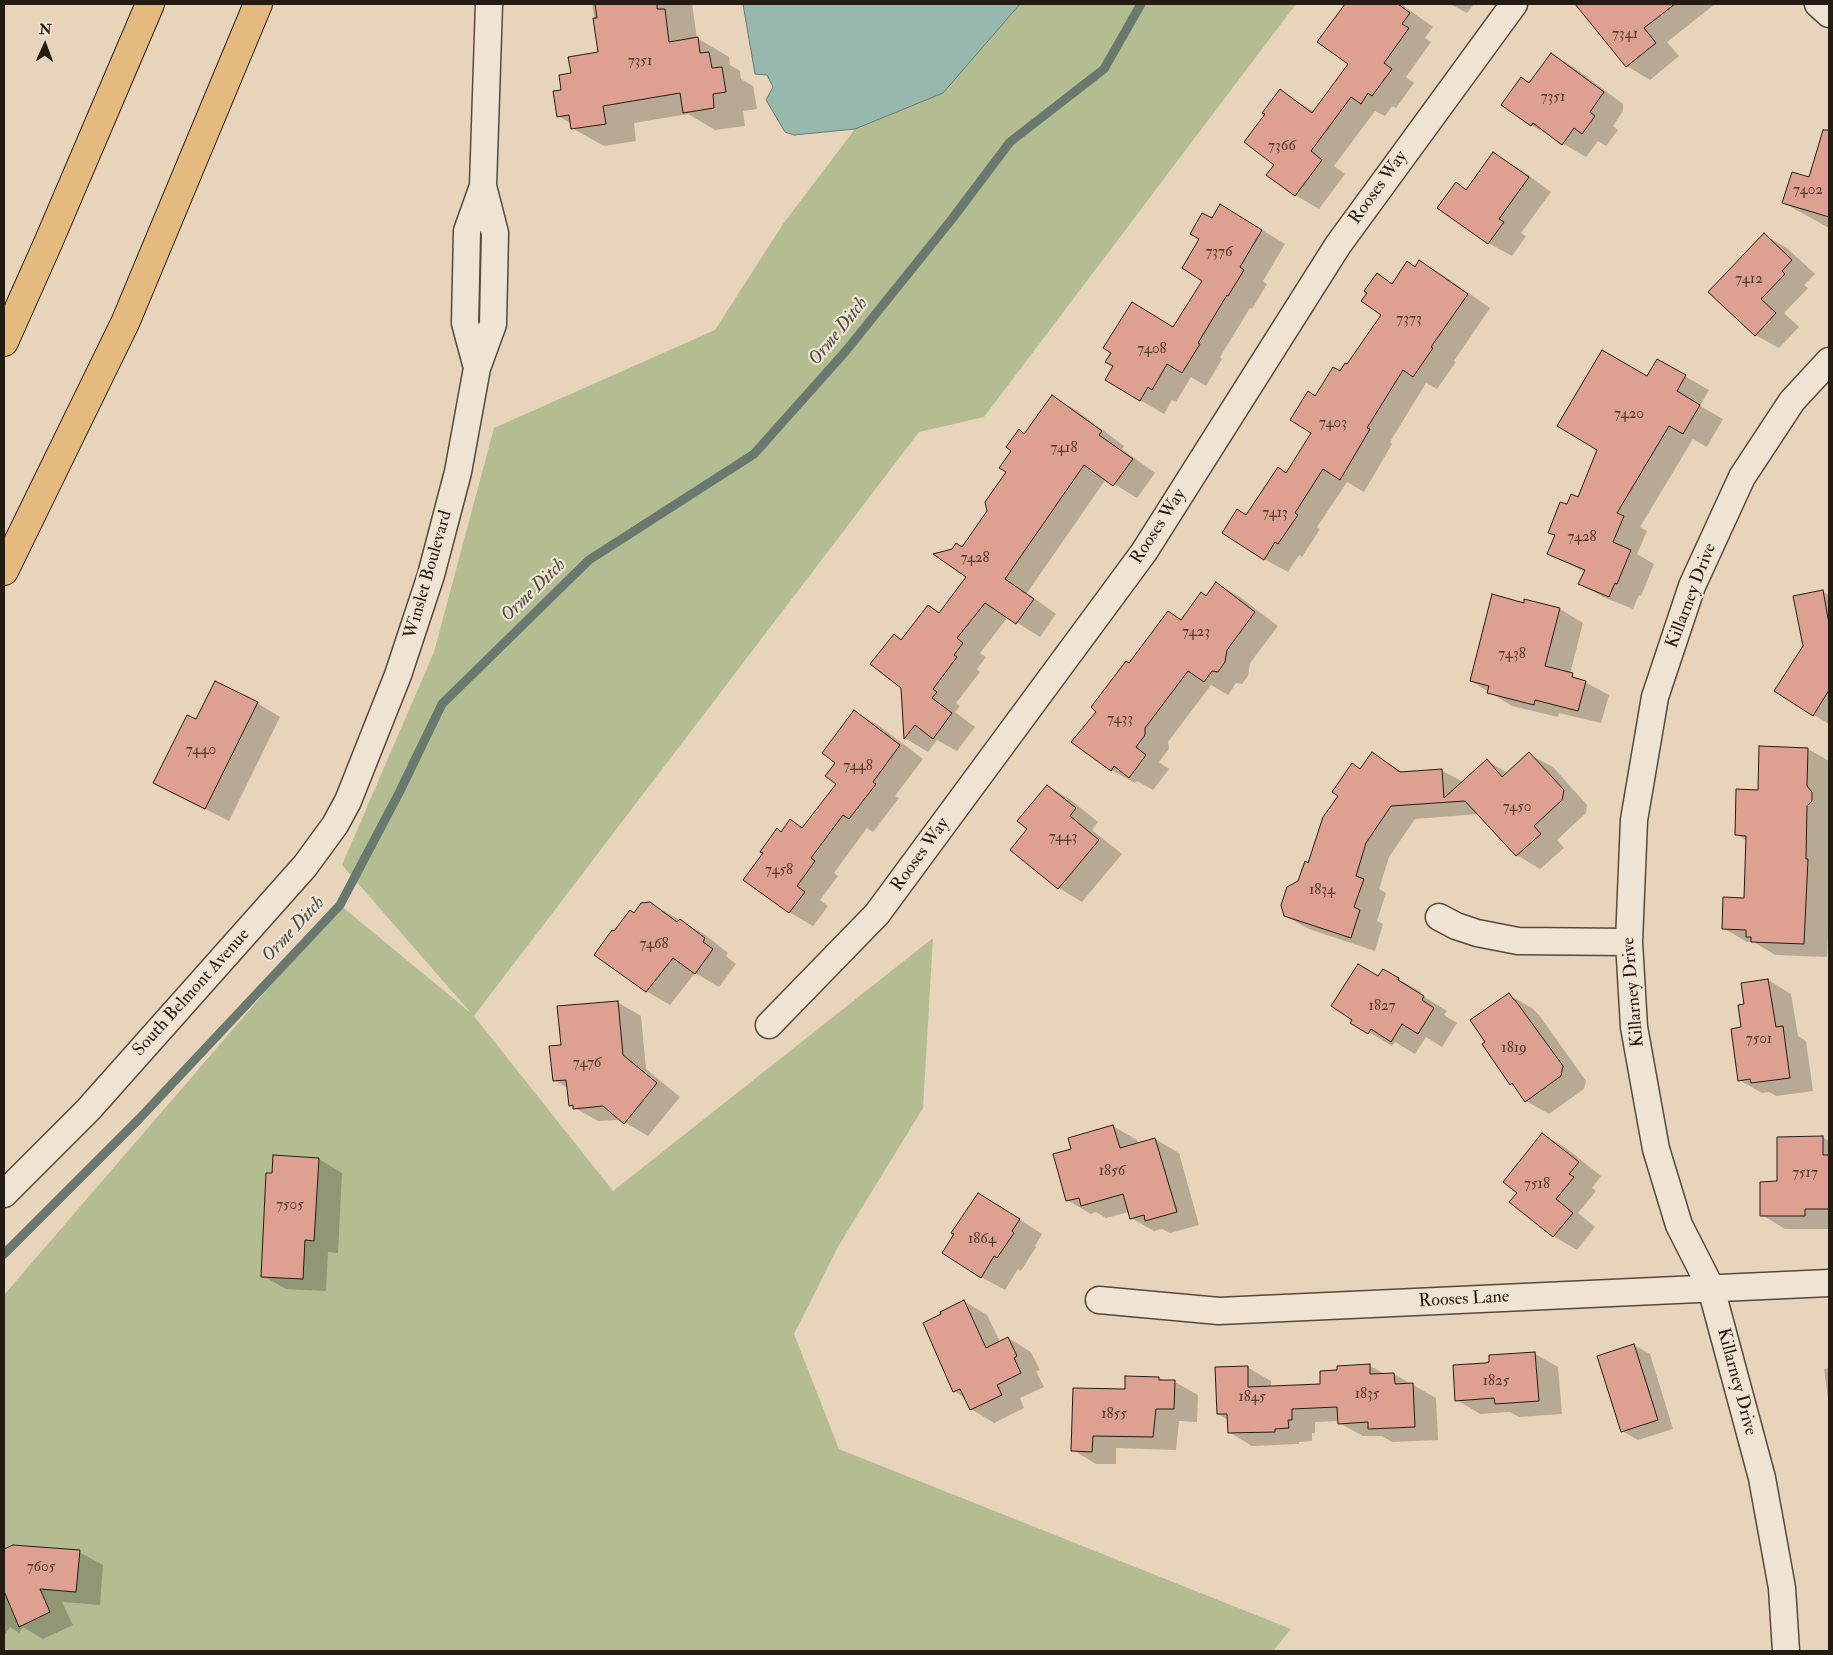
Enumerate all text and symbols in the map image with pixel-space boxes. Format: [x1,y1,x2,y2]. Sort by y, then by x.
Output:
north arrow [20,20,70,70]
text: N [39,21,52,38]
house number: 7341 [1612,26,1638,44]
house number: 7351 [628,53,652,71]
house number: 7351 [1541,89,1565,107]
house number: 7366 [1268,138,1296,156]
street label: Rooses Way [1345,147,1413,229]
house number: 7402 [1793,182,1823,200]
house number: 7376 [1205,244,1233,262]
house number: 7412 [1735,271,1763,289]
water label: Orme Ditch [804,293,874,371]
house number: 7373 [1396,311,1422,329]
house number: 7408 [1137,341,1167,359]
house number: 7420 [1614,406,1644,424]
house number: 7403 [1319,415,1347,433]
house number: 7418 [1051,440,1077,458]
street label: Rooses Way [1127,485,1191,569]
house number: 7413 [1262,505,1288,523]
street label: Winslet Boulevard [400,508,458,642]
house number: 7428 [1567,529,1597,547]
street label: Killarney Drive [1662,541,1722,651]
house number: 7428 [960,550,990,568]
water label: Orme Ditch [497,554,571,628]
house number: 7423 [1182,624,1210,642]
house number: 7438 [1498,646,1526,664]
house number: 7433 [1107,711,1133,729]
house number: 7440 [186,742,216,760]
house number: 7448 [843,758,873,776]
house number: 7450 [1503,799,1531,817]
street label: Rooses Way [887,814,955,896]
house number: 7443 [1049,829,1077,847]
house number: 7458 [765,862,793,880]
house number: 1834 [1309,882,1335,900]
water label: Orme Ditch [258,892,330,968]
street label: South Belmont Avenue [129,925,255,1061]
house number: 7468 [639,936,669,954]
street label: Killarney Drive [1618,936,1650,1048]
house number: 1827 [1369,998,1395,1016]
house number: 7501 [1746,1031,1772,1049]
house number: 1819 [1501,1040,1527,1058]
house number: 7476 [573,1055,601,1073]
house number: 1856 [1099,1163,1125,1181]
house number: 7517 [1792,1165,1818,1183]
house number: 7518 [1524,1176,1550,1194]
house number: 7505 [276,1197,304,1215]
house number: 1864 [968,1231,996,1249]
street label: Rooses Lane [1418,1287,1510,1313]
street label: Killarney Drive [1711,1326,1761,1438]
house number: 1825 [1483,1373,1509,1391]
house number: 1835 [1355,1386,1379,1404]
house number: 1845 [1238,1389,1266,1407]
house number: 1855 [1101,1406,1127,1424]
house number: 7605 [27,1559,55,1577]

